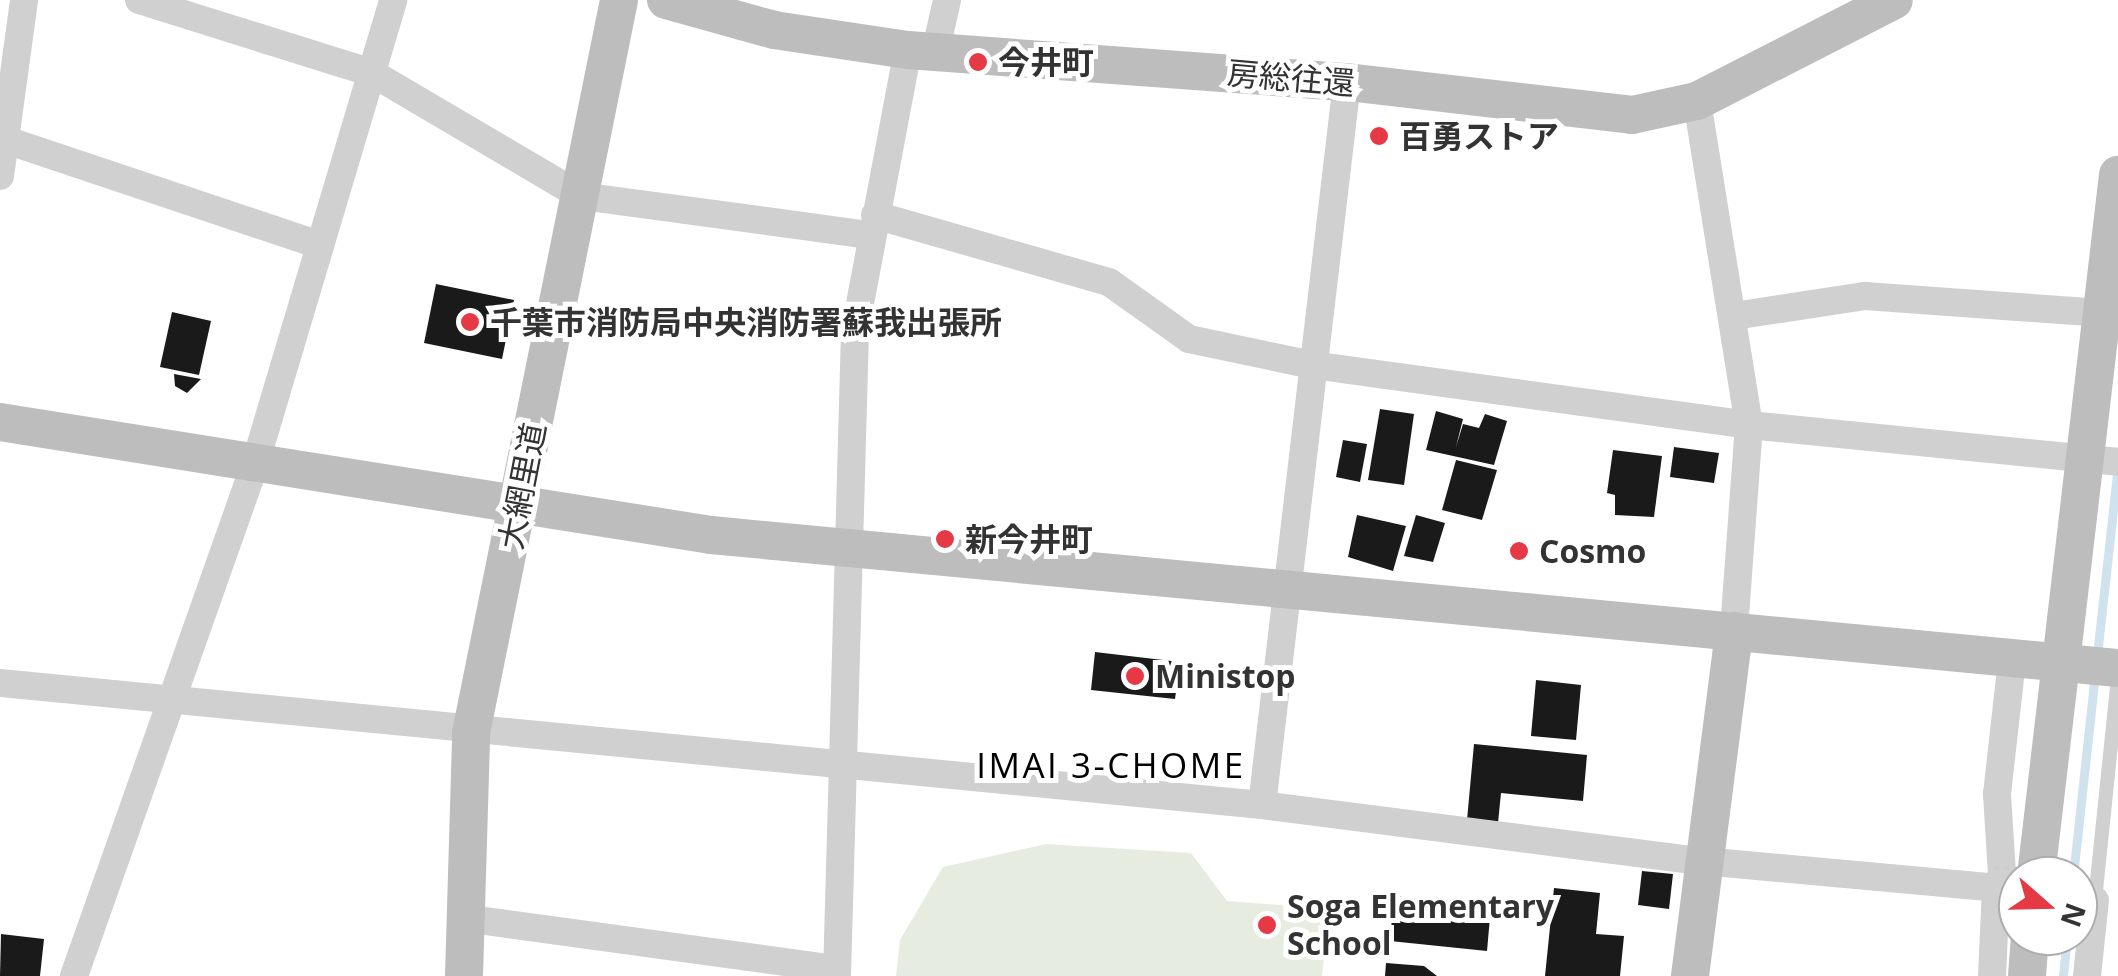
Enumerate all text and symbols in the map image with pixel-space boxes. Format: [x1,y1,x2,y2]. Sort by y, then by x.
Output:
place label: 今井町 [998,43,1094,81]
marker: 今井町 [967,51,989,73]
street label: 房総往還 [1226,53,1356,103]
place label: 百勇ストア [1399,117,1559,155]
marker: 百勇ストア [1368,125,1390,147]
place label: 千葉市消防局中央消防署蘇我出張所 [490,303,1002,341]
marker: 千葉市消防局中央消防署蘇我出張所 [459,311,481,333]
street label: 大網里道 [491,420,553,552]
place label: 新今井町 [965,520,1093,558]
marker: 新今井町 [934,528,956,550]
place label: Cosmo [1539,532,1646,570]
marker: Cosmo [1508,540,1530,562]
place label: Ministop [1155,657,1296,695]
marker: Ministop [1124,665,1146,687]
district label: IMAI 3-CHOME [976,744,1246,786]
north arrow [1998,856,2098,956]
place label: Soga Elementary School [1287,888,1554,963]
text: N [2053,898,2096,933]
marker: Soga Elementary School [1256,914,1278,936]

